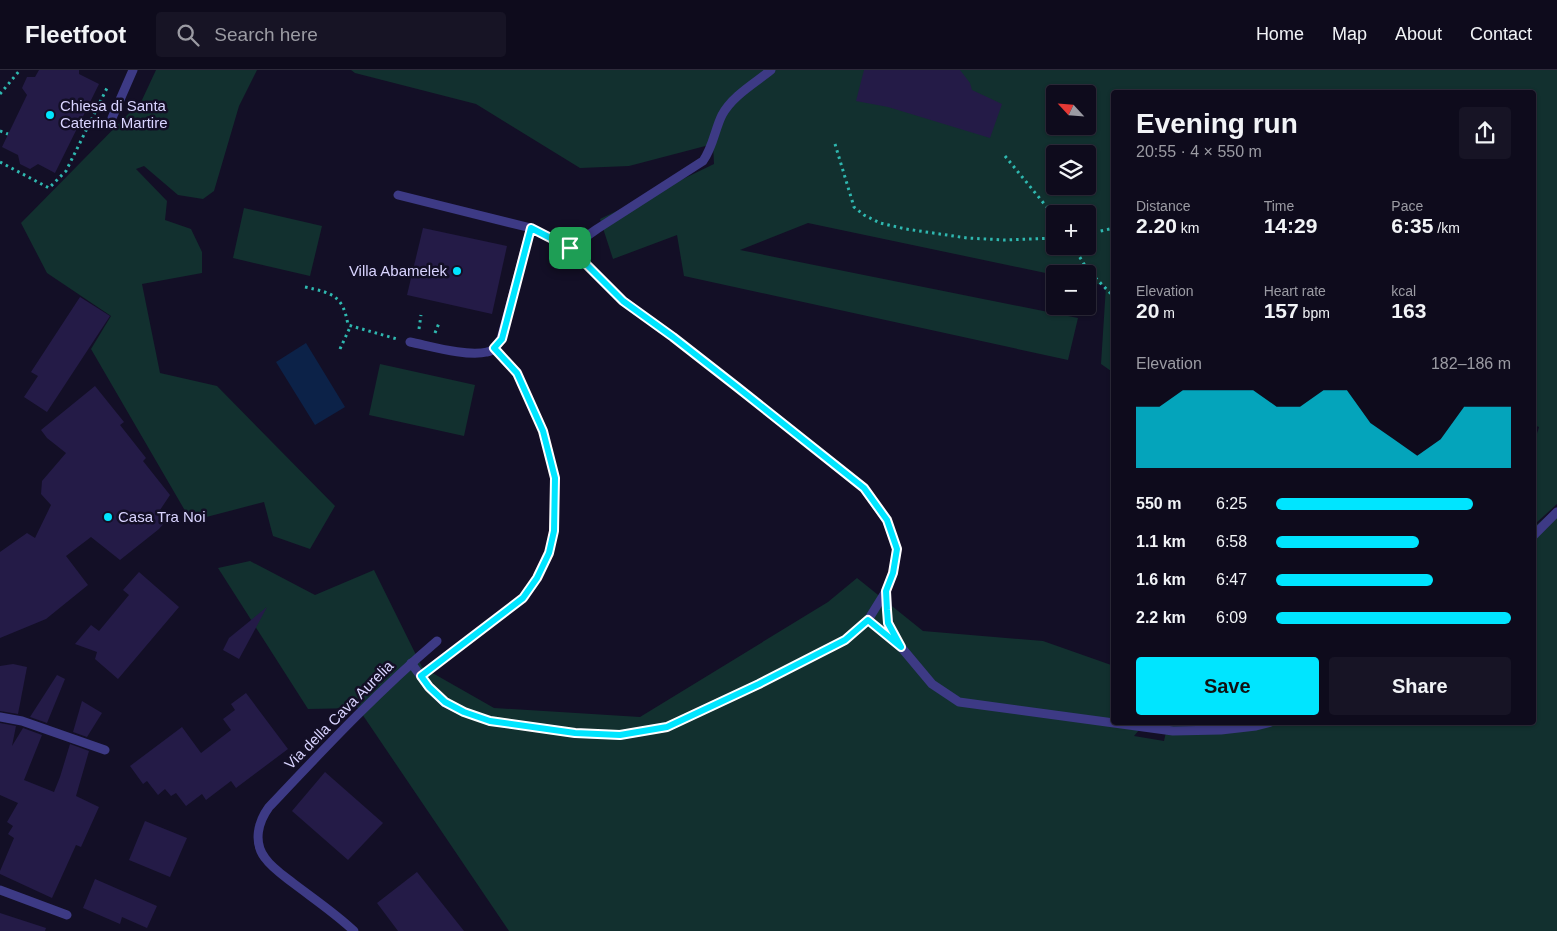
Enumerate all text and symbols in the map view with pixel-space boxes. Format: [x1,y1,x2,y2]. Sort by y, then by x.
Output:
search box [156,12,506,57]
text: Fleetfoot [25,21,126,48]
icon: search [174,21,202,49]
text: Search here [214,24,318,45]
text: Home [1256,24,1304,44]
text: Map [1332,24,1367,44]
text: About [1395,24,1442,44]
text: Contact [1470,24,1532,44]
north arrow [1046,85,1096,135]
map controls [1046,85,1096,315]
place label: Chiesa di Santa Caterina Martire [60,97,168,131]
button: share [1459,107,1511,159]
text: Evening run [1136,108,1298,139]
marker: Chiesa di Santa Caterina Martire [44,109,56,121]
text: 20:55 · 4 × 550 m [1136,143,1262,160]
button: layers [1046,145,1096,195]
text: Distance [1136,198,1190,214]
text: Time [1264,198,1294,214]
text: Pace [1391,198,1423,214]
button: + [1046,205,1096,255]
text: 2.20 [1136,214,1177,237]
text: 14:29 [1264,214,1317,237]
text: 6:35 [1391,214,1433,237]
text: km [1177,220,1199,236]
text: /km [1433,220,1460,236]
pin [549,227,591,269]
icon: arrive [556,234,584,262]
place label: Villa Abamelek [349,262,447,279]
marker: Villa Abamelek [451,265,463,277]
button: − [1046,265,1096,315]
text: Elevation [1136,283,1194,299]
text: Heart rate [1264,283,1326,299]
text: kcal [1391,283,1416,299]
text: 20 [1136,299,1159,322]
text: 157 [1264,299,1299,322]
text: 163 [1391,299,1426,322]
text: m [1159,305,1175,321]
text: bpm [1299,305,1330,321]
text: Elevation [1136,355,1202,372]
text: 182–186 m [1431,355,1511,372]
text: 550 m [1136,495,1181,512]
text: 6:25 [1216,495,1247,512]
place label: Casa Tra Noi [118,508,206,525]
marker: Casa Tra Noi [102,511,114,523]
text: 1.1 km [1136,533,1186,550]
text: 6:58 [1216,533,1247,550]
text: 1.6 km [1136,571,1186,588]
text: 6:47 [1216,571,1247,588]
text: 2.2 km [1136,609,1186,626]
text: 6:09 [1216,609,1247,626]
street label: Via della Cava Aurelia [281,656,397,772]
button: Save [1136,657,1319,715]
button: Share [1329,657,1511,715]

